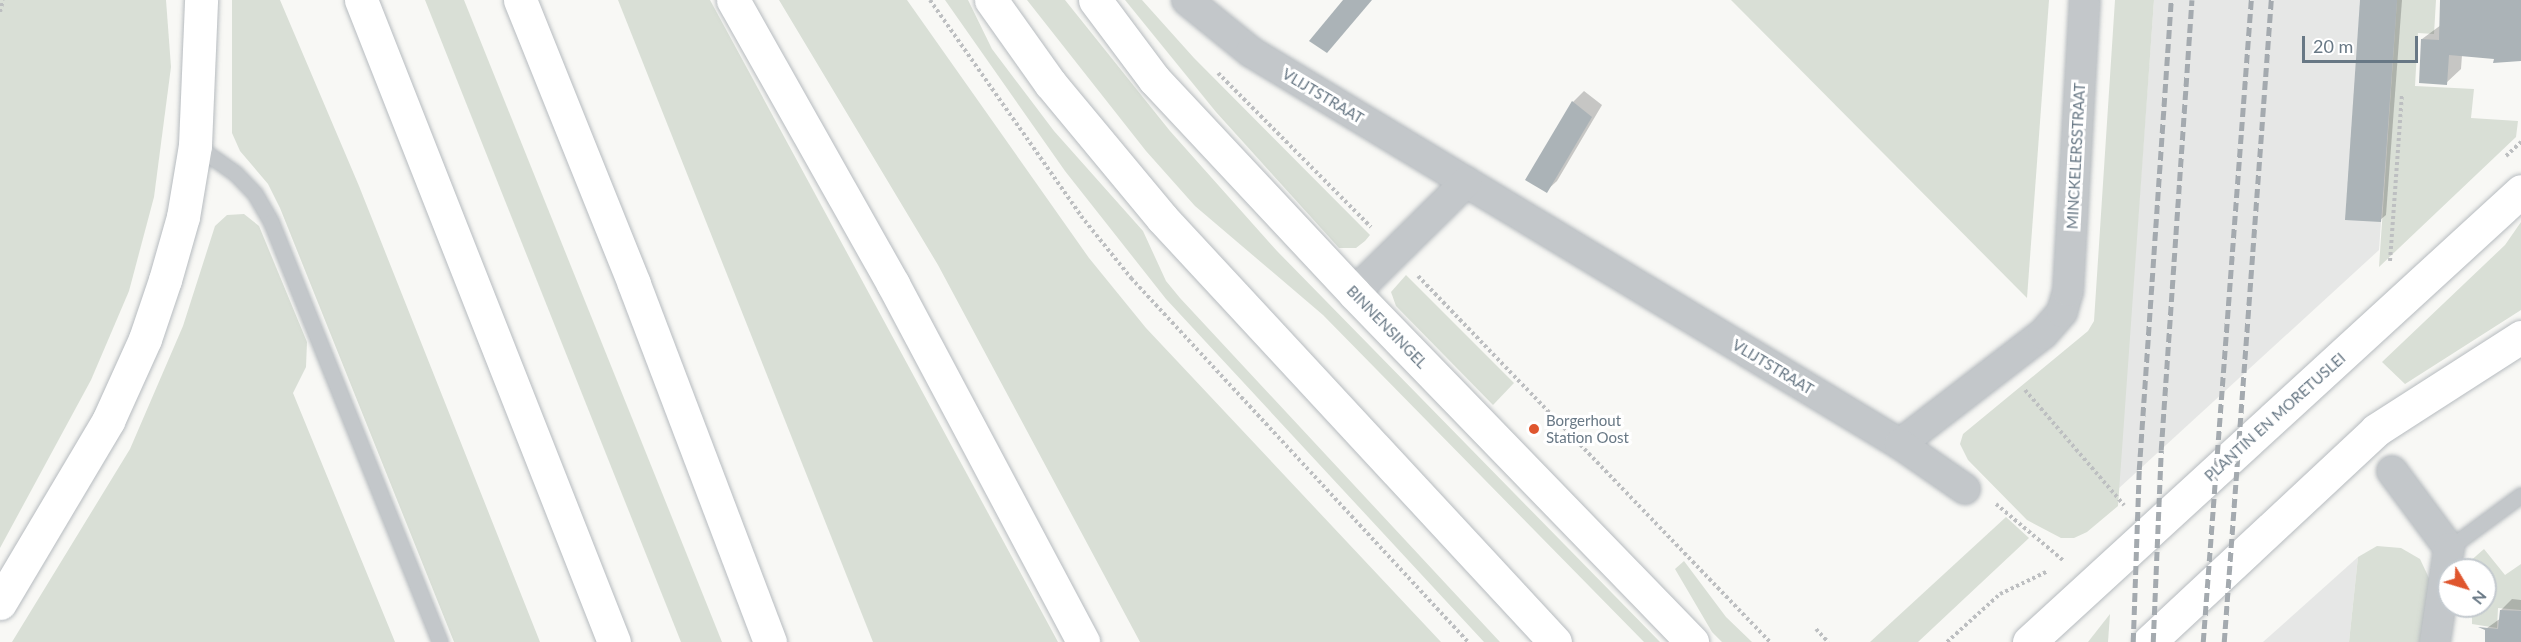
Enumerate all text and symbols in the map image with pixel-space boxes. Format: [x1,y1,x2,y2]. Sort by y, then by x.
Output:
scale bar [2305,24,2420,62]
text: 20 m [2313,35,2353,57]
street label: VLIJTSTRAAT [1279,65,1367,127]
street label: MINCKELERSSTRAAT [2063,82,2089,230]
street label: BINNENSINGEL [1343,282,1431,372]
street label: VLIJTSTRAAT [1729,336,1817,398]
street label: PLANTIN EN MORETUSLEI [2201,349,2349,485]
place label: Borgerhout Station Oost [1546,411,1629,446]
marker: Borgerhout Station Oost [1527,422,1541,436]
north arrow [2437,558,2497,618]
text: N [2469,587,2491,609]

